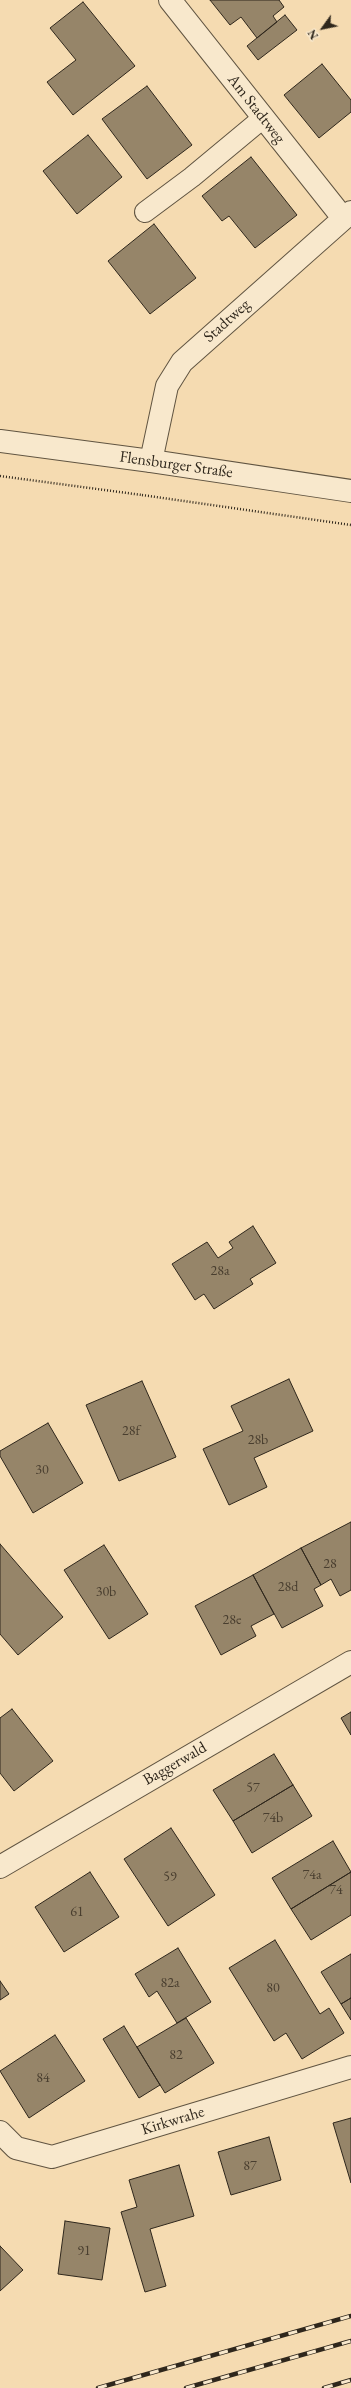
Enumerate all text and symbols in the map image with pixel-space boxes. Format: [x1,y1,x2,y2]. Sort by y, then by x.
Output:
north arrow [303,8,343,48]
text: N [305,27,321,42]
street label: Am Stadtweg [223,71,289,147]
street label: Stadtweg [200,295,254,347]
street label: Flensburger Straße [118,448,234,482]
house number: 28a [210,1263,230,1279]
house number: 28f [122,1423,140,1439]
house number: 28b [248,1432,268,1448]
house number: 30 [35,1462,49,1478]
house number: 28 [323,1556,337,1572]
house number: 28d [278,1579,298,1595]
house number: 30b [96,1584,116,1600]
house number: 28e [223,1612,241,1628]
street label: Baggerwald [140,1738,210,1790]
house number: 57 [246,1780,260,1796]
house number: 74b [263,1810,283,1826]
house number: 74a [302,1867,322,1883]
house number: 59 [163,1869,177,1885]
house number: 74 [329,1882,343,1898]
house number: 61 [70,1904,84,1920]
house number: 82a [160,1975,180,1991]
house number: 80 [266,1980,280,1996]
house number: 82 [169,2047,183,2063]
house number: 84 [36,2070,50,2086]
street label: Kirkwrahe [139,2102,207,2140]
house number: 87 [243,2158,257,2174]
house number: 91 [77,2243,91,2259]

